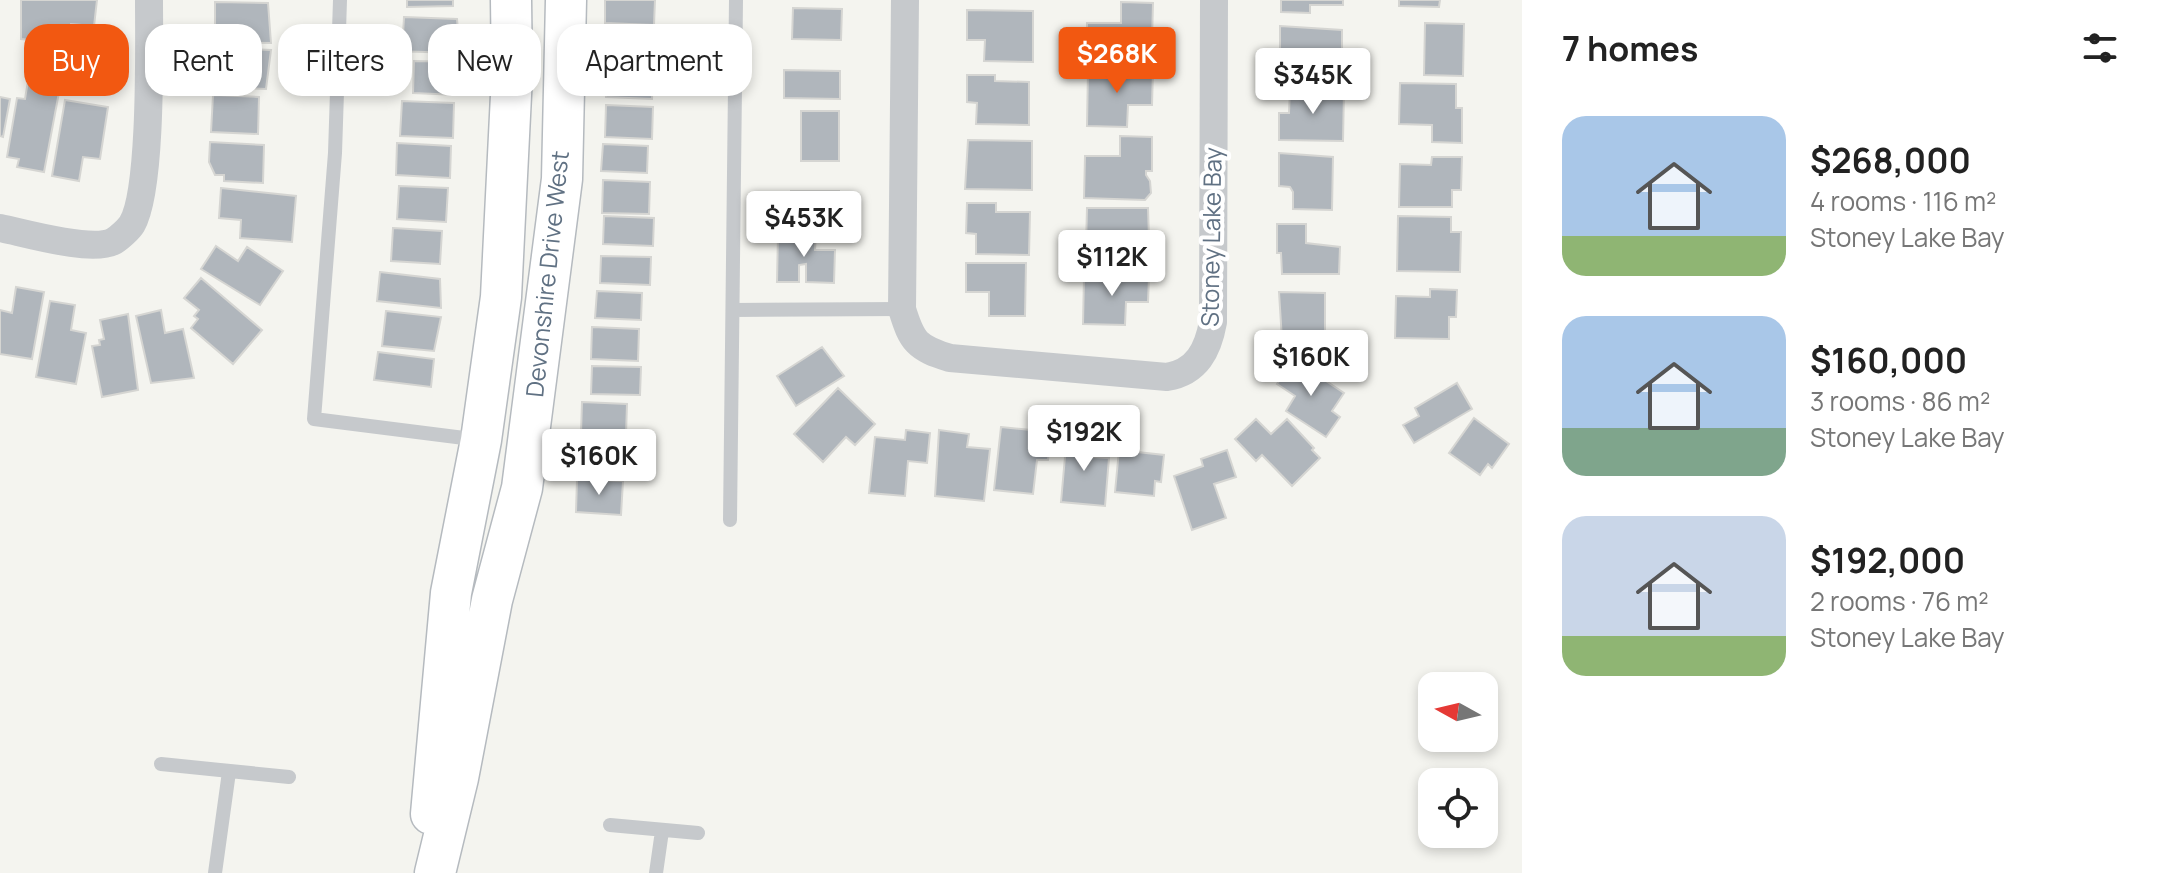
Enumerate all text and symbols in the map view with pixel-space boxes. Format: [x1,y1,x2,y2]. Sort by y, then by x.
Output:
chip: Buy [24,24,129,96]
chip: Rent [145,24,262,96]
chip: Filters [278,24,412,96]
chip: New [428,24,541,96]
chip: Apartment [557,24,752,96]
text: 7 homes [1562,25,1698,71]
icon: filters [2078,26,2122,70]
pin: $268K [1061,27,1173,95]
text: $268K [1077,35,1157,71]
pin: $345K [1257,48,1369,116]
text: $345K [1273,56,1353,92]
text: $268,000 [1810,137,1971,183]
street label: Stoney Lake Bay [1192,147,1229,327]
icon: home [1626,148,1722,244]
street label: Devonshire Drive West [517,149,576,399]
text: 4 rooms · 116 m² [1810,183,1996,219]
pin: $453K [748,191,860,259]
text: $453K [764,199,844,235]
text: Stoney Lake Bay [1810,219,2005,255]
pin: $112K [1056,230,1168,298]
text: $112K [1076,238,1148,274]
pin: $160K [1255,330,1367,398]
text: $160,000 [1810,337,1967,383]
text: $160K [1272,338,1350,374]
icon: home [1626,348,1722,444]
text: 3 rooms · 86 m² [1810,383,1990,419]
pin: $192K [1028,405,1140,473]
text: $192K [1046,413,1122,449]
text: Stoney Lake Bay [1810,419,2005,455]
pin: $160K [543,429,655,497]
text: $160K [560,437,638,473]
text: $192,000 [1810,537,1965,583]
icon: home [1626,548,1722,644]
text: 2 rooms · 76 m² [1810,583,1989,619]
text: Stoney Lake Bay [1810,619,2005,655]
north arrow [1418,672,1498,752]
map controls [1418,672,1498,848]
button: locate [1418,768,1498,848]

